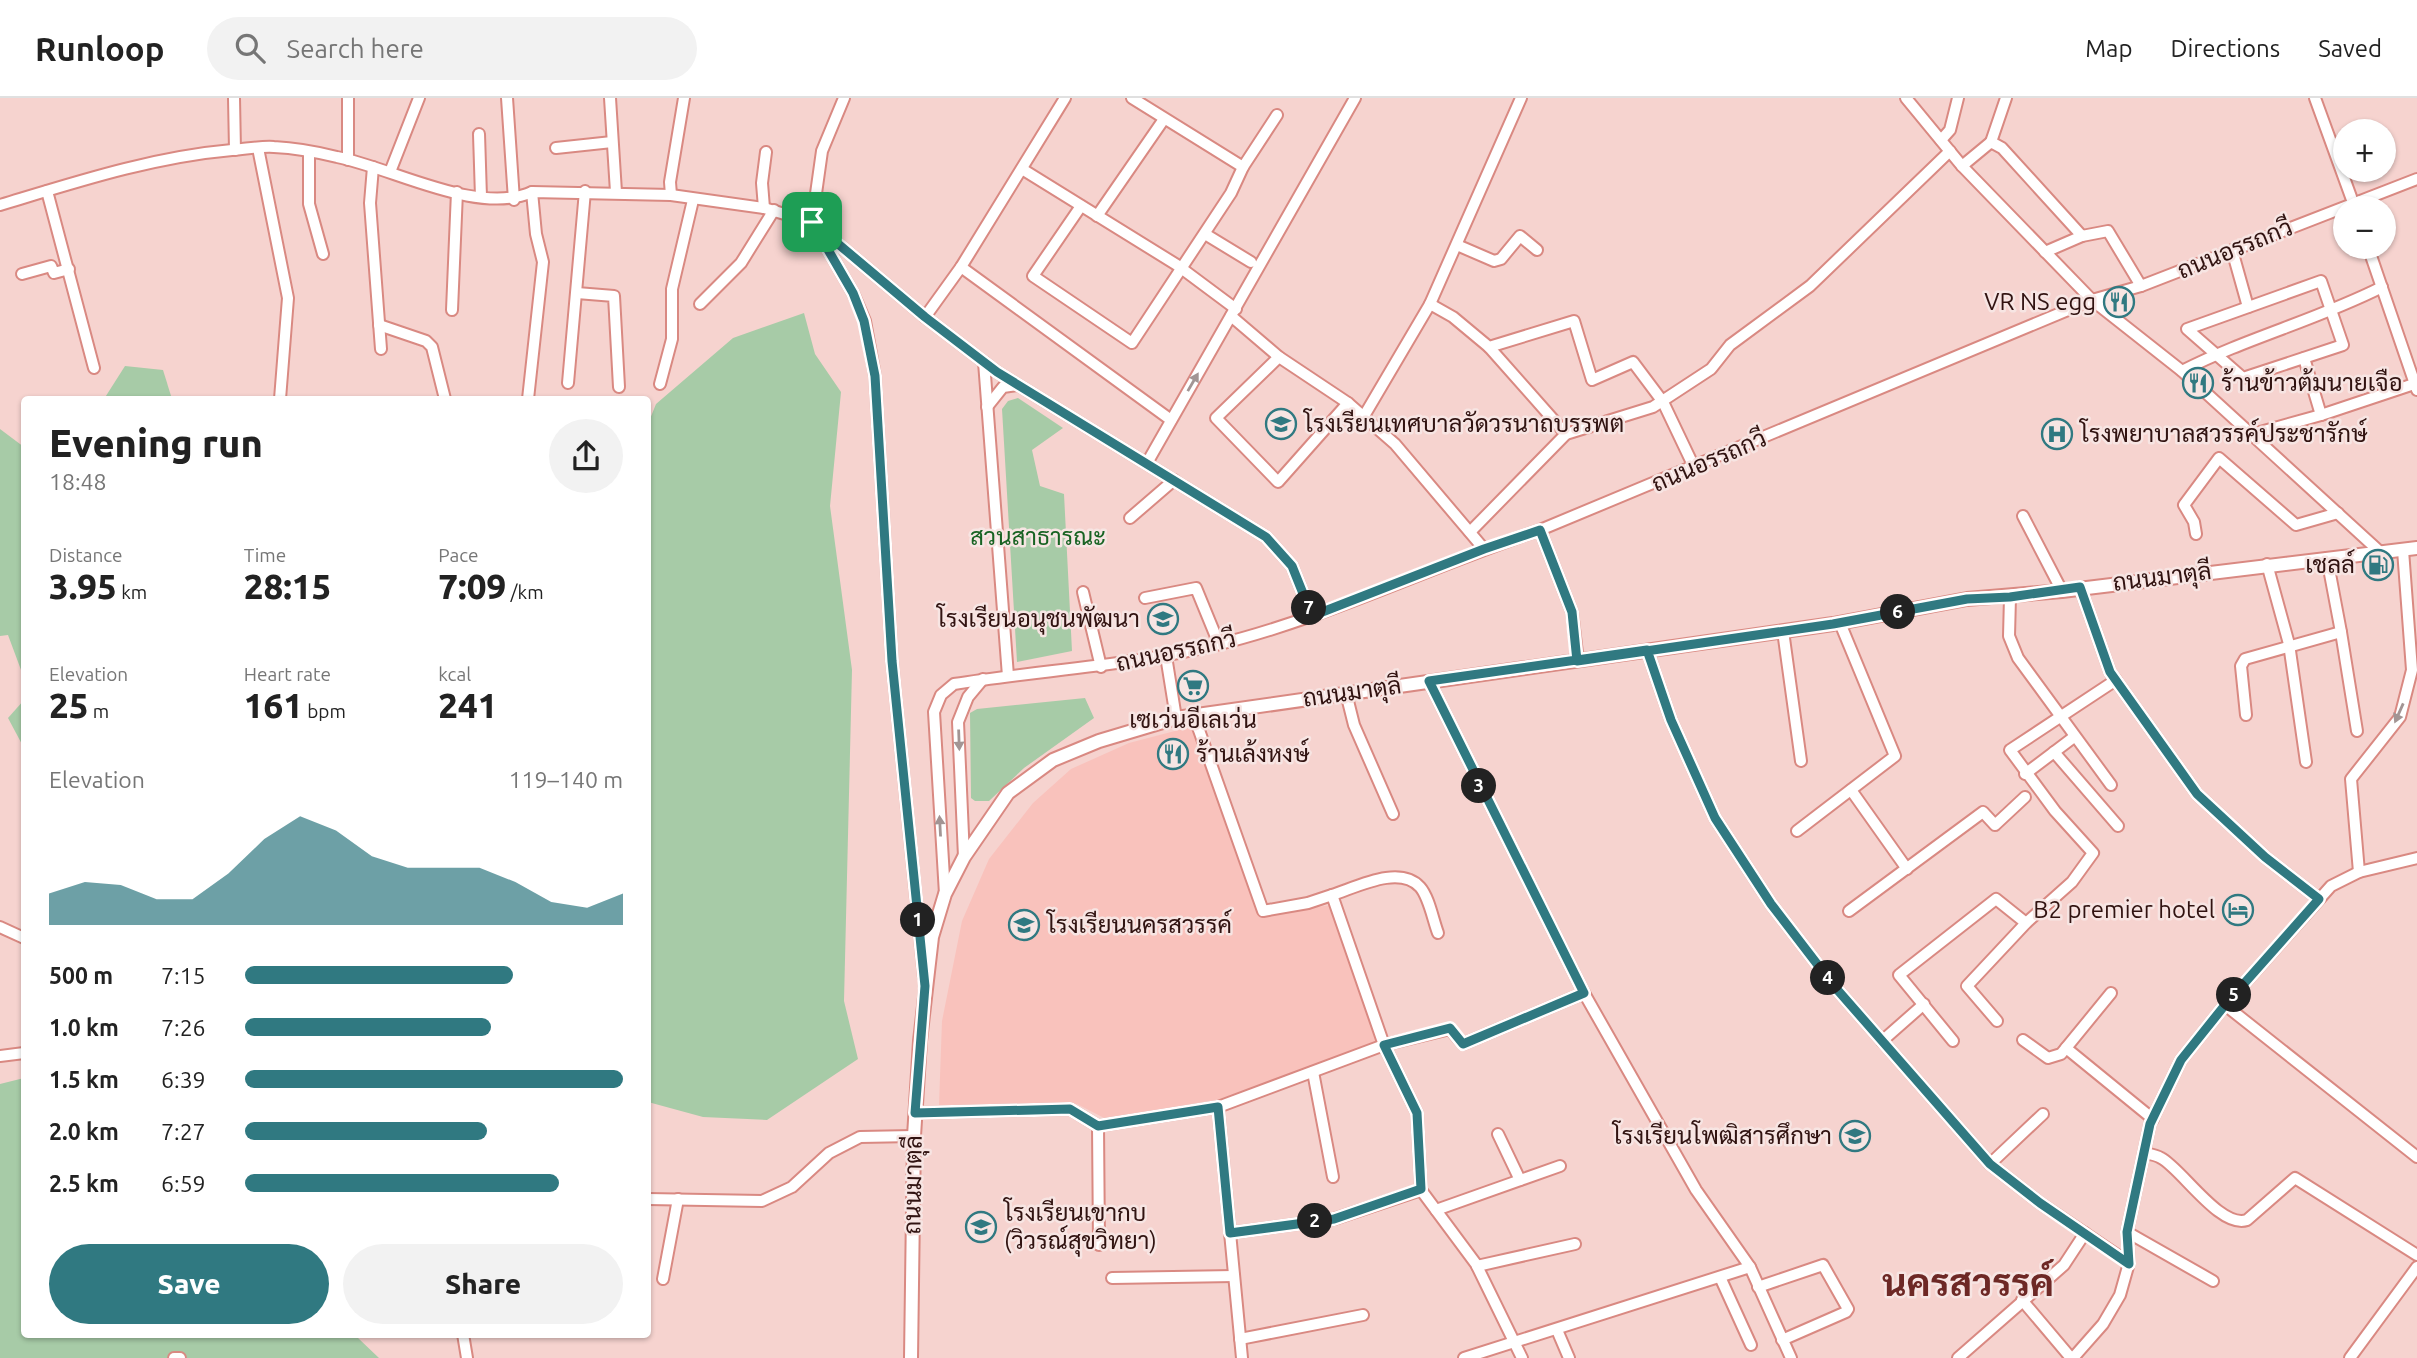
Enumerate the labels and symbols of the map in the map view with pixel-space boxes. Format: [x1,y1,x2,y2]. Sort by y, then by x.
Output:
pin [782,192,842,252]
street label: ถนนอรรถกวี [2173,212,2296,284]
restaurant icon: VR NS egg [2102,285,2136,319]
place label: VR NS egg [1984,288,2096,315]
restaurant icon: ร้านข้าวต้มนายเจือ [2181,366,2215,400]
place label: ร้านข้าวต้มนายเจือ [2221,368,2403,396]
one-way arrow [1187,373,1199,392]
school or university icon: โรงเรียนเทศบาลวัดวรนาถบรรพต [1264,407,1298,441]
place label: โรงเรียนเทศบาลวัดวรนาถบรรพต [1302,408,1624,437]
hospital icon: โรงพยาบาลสวรรค์ประชารักษ์ [2040,417,2074,451]
place label: โรงพยาบาลสวรรค์ประชารักษ์ [2078,418,2368,447]
street label: ถนนอรรถกวี [1647,423,1770,497]
park label: สวนสาธารณะ [970,523,1106,550]
fuel station icon: เชลล์ [2361,548,2395,582]
place label: เชลล์ [2305,549,2355,578]
street label: ถนนมาตุลี [2111,556,2213,599]
pin: 7 [1292,590,1326,626]
pin: 6 [1881,594,1916,630]
school or university icon: โรงเรียนอนุชนพัฒนา [1146,602,1180,636]
place label: โรงเรียนอนุชนพัฒนา [935,603,1140,635]
street label: ถนนอรรถกวี [1113,624,1238,676]
supermarket icon: เซเว่นอีเลเว่น [1176,669,1210,703]
street label: ถนนมาตุลี [1301,670,1403,715]
one-way arrow [2393,703,2405,723]
place label: เซเว่นอีเลเว่น [1129,705,1257,733]
one-way arrow [953,729,964,751]
restaurant icon: ร้านเล้งหงษ์ [1156,737,1190,771]
place label: ร้านเล้งหงษ์ [1196,738,1310,767]
pin: 3 [1462,768,1496,804]
one-way arrow [934,815,945,837]
hotel icon: B2 premier hotel [2221,893,2255,927]
place label: B2 premier hotel [2033,896,2215,923]
pin: 1 [900,902,936,938]
school or university icon: โรงเรียนนครสวรรค์ [1007,908,1041,942]
place label: โรงเรียนนครสวรรค์ [1045,909,1232,938]
pin: 4 [1811,960,1846,996]
pin: 5 [2216,978,2252,1012]
school or university icon: โรงเรียนโพฒิสารศึกษา [1838,1119,1872,1153]
place label: โรงเรียนโพฒิสารศึกษา [1611,1120,1832,1149]
street label: ถนนมาตุลี [897,1135,930,1235]
place label: โรงเรียนเขากบ (วิวรณ์สุขวิทยา) [1002,1197,1157,1257]
pin: 2 [1298,1204,1332,1238]
school or university icon: โรงเรียนเขากบ (วิวรณ์สุขวิทยา) [964,1210,998,1244]
district label: นครสวรรค์ [1882,1259,2055,1303]

